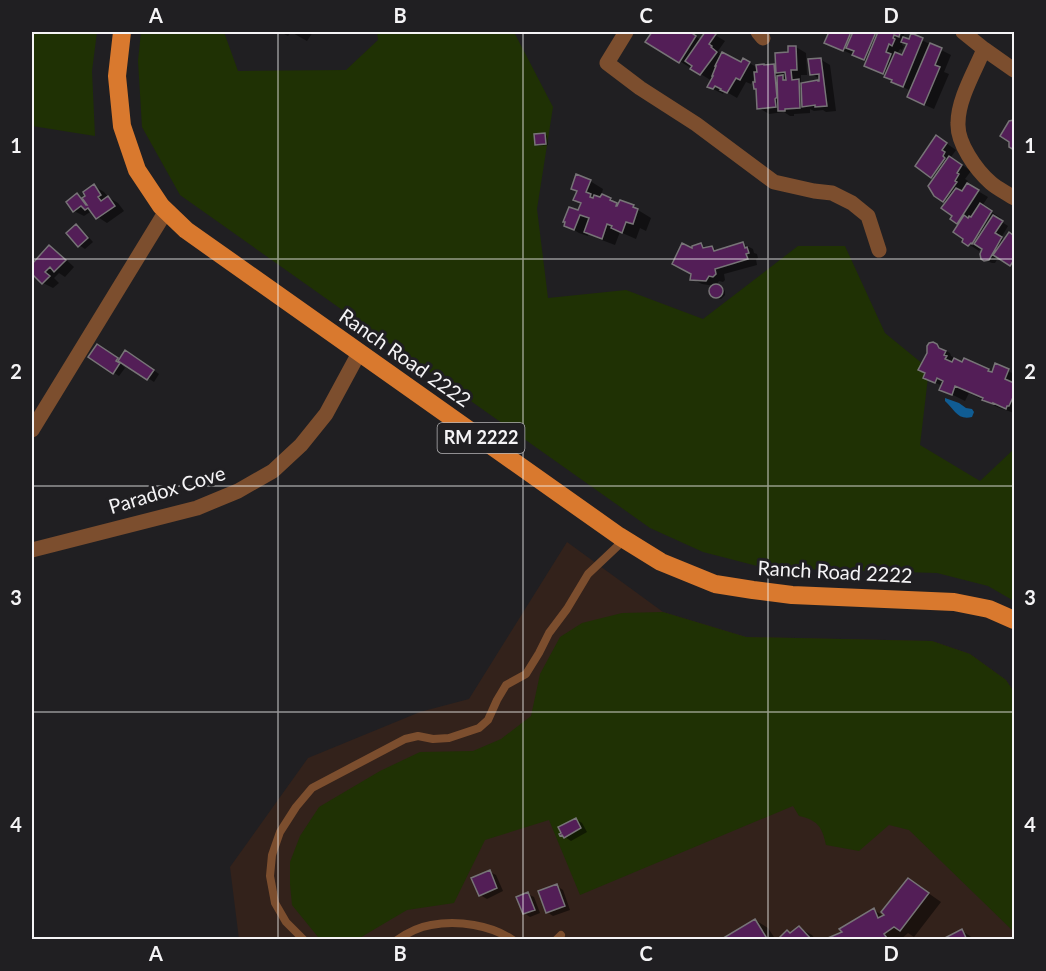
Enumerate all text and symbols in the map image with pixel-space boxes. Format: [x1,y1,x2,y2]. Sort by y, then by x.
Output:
text: A [148,3,163,27]
text: B [393,3,407,27]
text: C [639,3,653,27]
text: D [883,3,899,27]
text: 1 [10,133,22,157]
text: 1 [1024,133,1036,157]
street label: Ranch Road 2222 [335,303,476,412]
text: 2 [10,359,22,383]
text: 2 [1024,359,1036,383]
road number: RM 2222 [438,423,524,453]
street label: Paradox Cove [105,460,228,518]
street label: Ranch Road 2222 [757,555,913,587]
text: 3 [10,585,22,609]
text: 3 [1024,585,1036,609]
text: 4 [10,812,22,836]
text: 4 [1024,812,1036,836]
text: A [148,941,163,965]
text: B [393,941,407,965]
text: C [639,941,653,965]
text: D [883,941,899,965]

